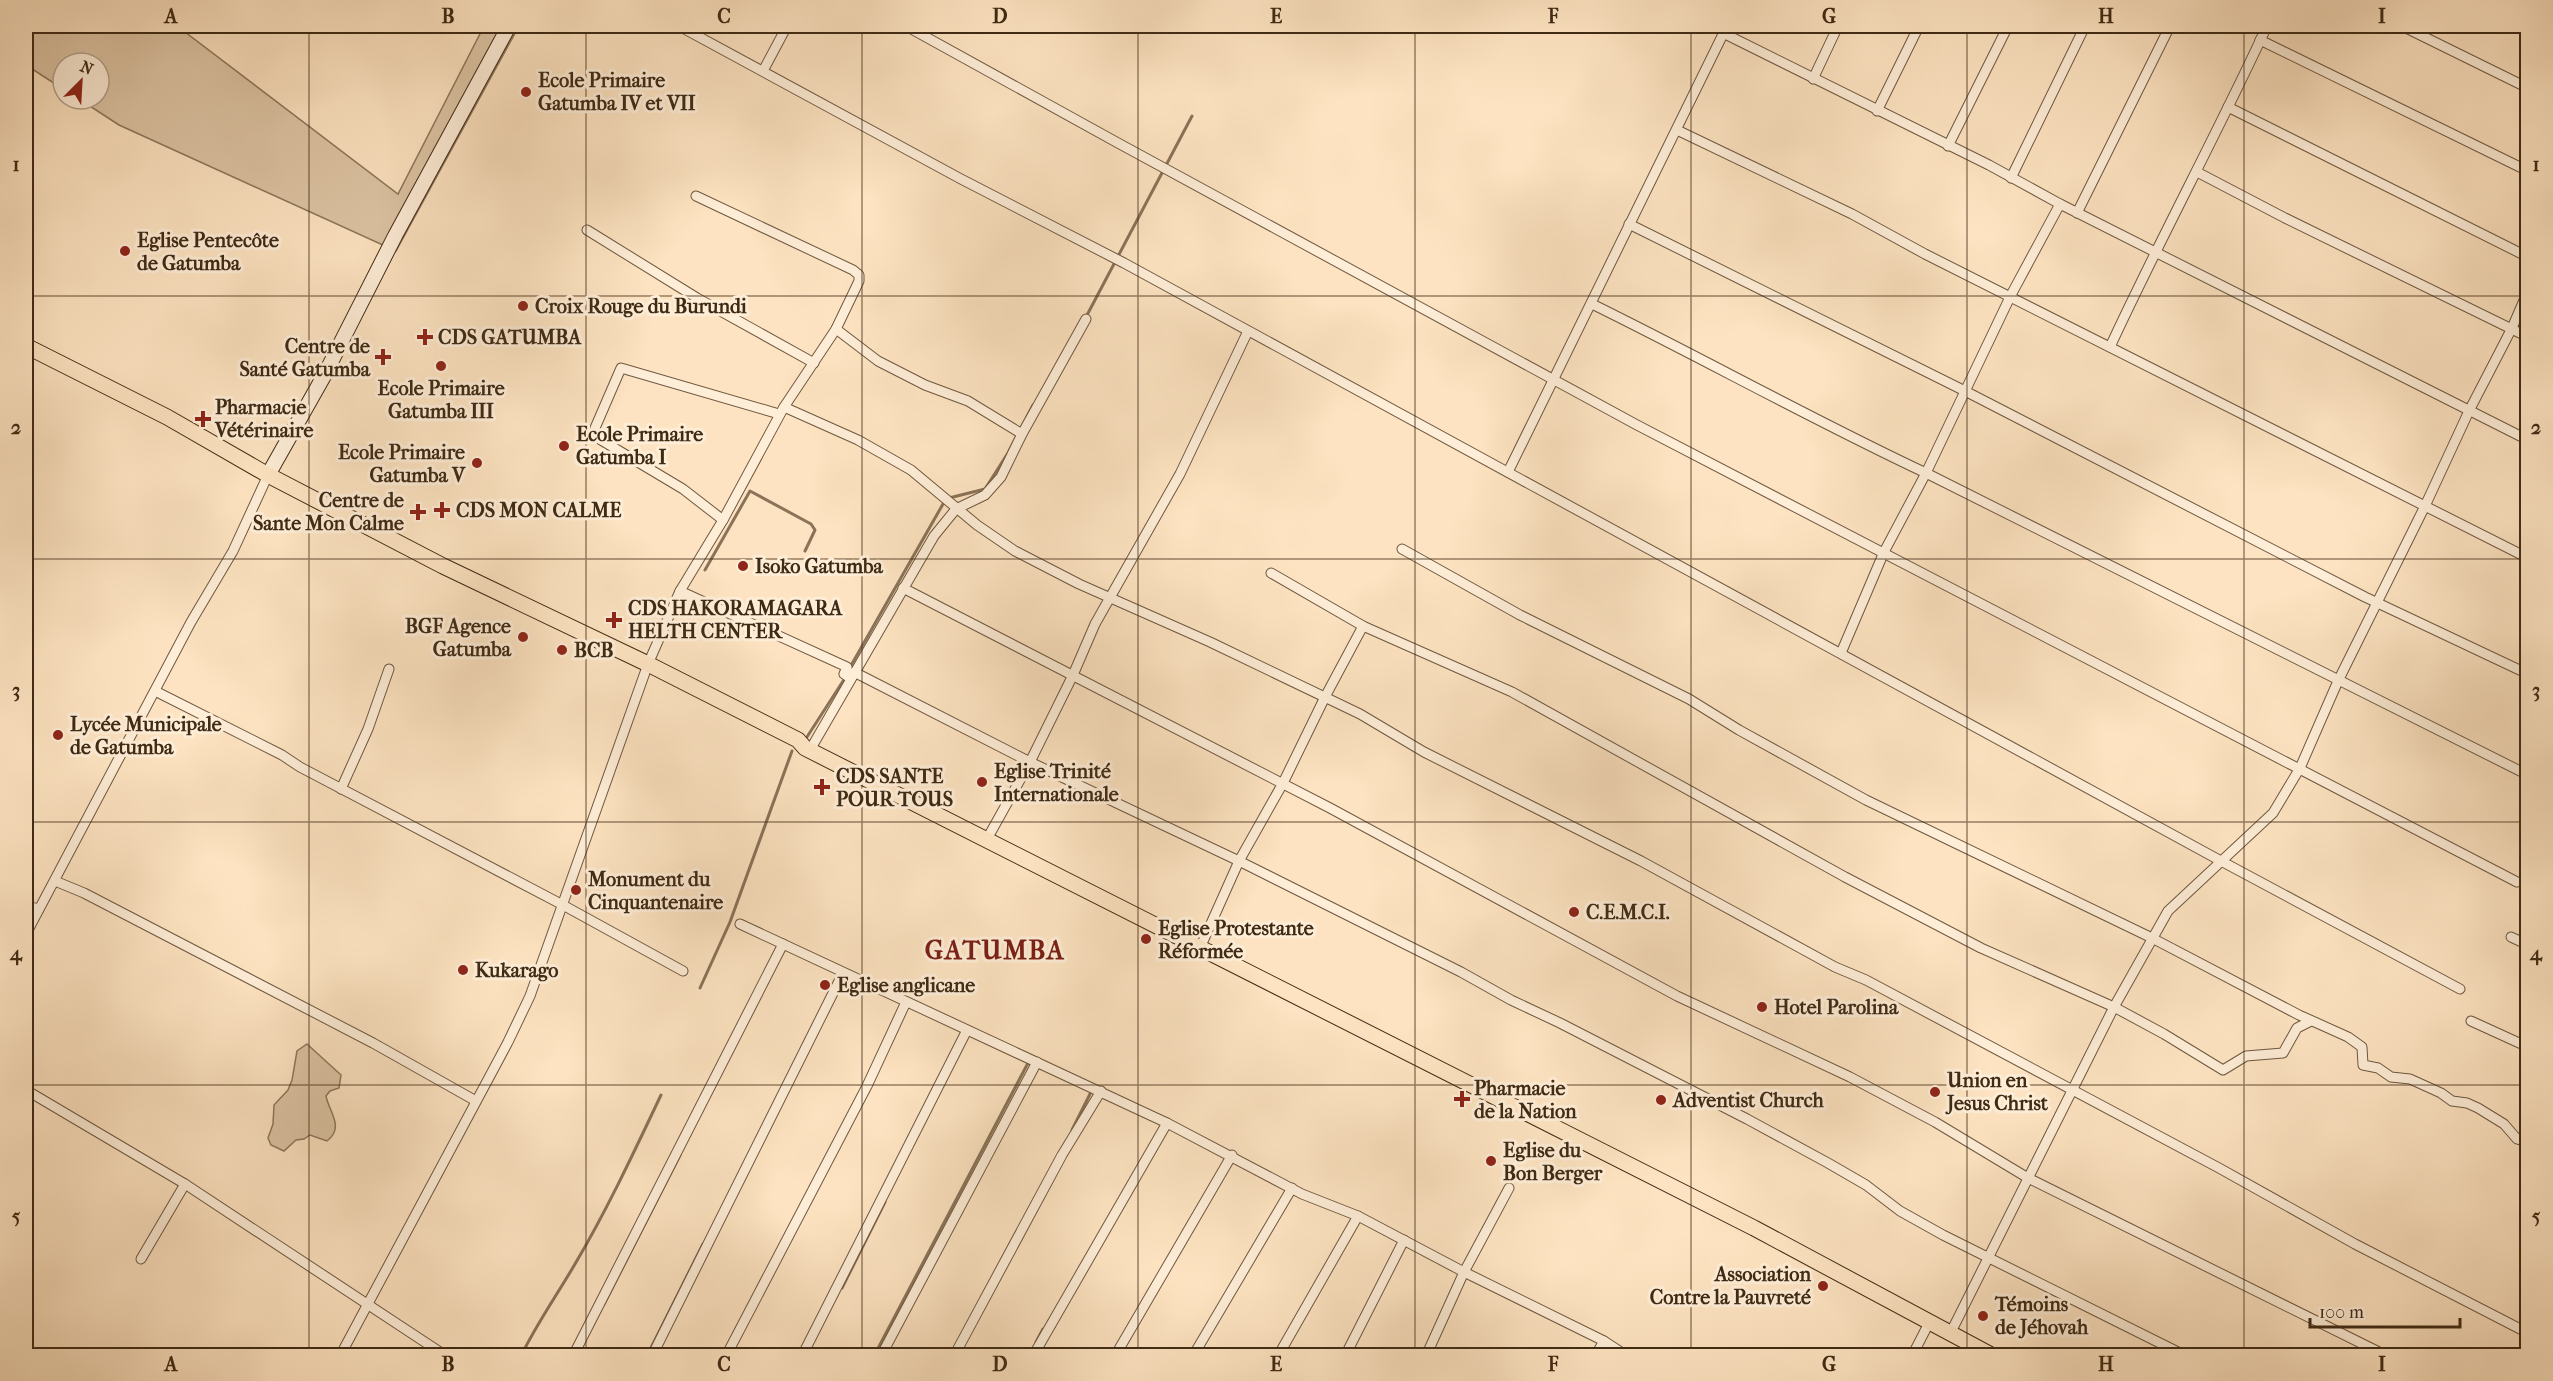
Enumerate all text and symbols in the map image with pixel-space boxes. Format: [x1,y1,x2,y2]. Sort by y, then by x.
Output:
text: A [163,5,179,28]
text: B [441,5,455,28]
text: C [717,5,731,28]
text: D [992,5,1008,28]
text: E [1270,5,1282,28]
text: F [1547,5,1559,28]
text: G [1822,5,1836,28]
text: H [2098,5,2114,28]
text: I [2378,5,2386,28]
north arrow [51,51,111,111]
text: N [77,57,97,79]
place label: Ecole Primaire Gatumba IV et VII [538,69,696,115]
marker: Ecole Primaire Gatumba IV et VII [519,85,533,99]
text: 1 [12,153,20,176]
text: 1 [2532,153,2540,176]
place label: Eglise Pentecôte de Gatumba [137,229,279,275]
marker: Eglise Pentecôte de Gatumba [118,244,132,258]
place label: Croix Rouge du Burundi [535,295,748,318]
marker: Croix Rouge du Burundi [516,299,530,313]
place label: CDS GATUMBA [438,326,582,349]
marker: CDS GATUMBA [416,328,434,346]
place label: Centre de Santé Gatumba [240,335,371,381]
marker: Centre de Santé Gatumba [374,348,392,366]
marker: Ecole Primaire Gatumba III [434,359,448,373]
place label: Ecole Primaire Gatumba III [377,377,505,423]
place label: Pharmacie Vétérinaire [214,396,313,442]
marker: Pharmacie Vétérinaire [196,412,210,426]
text: 2 [11,416,21,439]
text: 2 [2531,416,2541,439]
place label: Ecole Primaire Gatumba I [576,423,703,469]
marker: Ecole Primaire Gatumba I [557,439,571,453]
place label: Ecole Primaire Gatumba V [338,441,466,487]
marker: Ecole Primaire Gatumba V [470,456,484,470]
place label: Centre de Sante Mon Calme [253,489,404,535]
place label: CDS MON CALME [456,499,621,522]
marker: CDS MON CALME [433,501,451,519]
marker: Centre de Sante Mon Calme [409,503,427,521]
place label: Isoko Gatumba [755,555,883,578]
marker: Isoko Gatumba [736,559,750,573]
place label: CDS HAKORAMAGARA HELTH CENTER [628,597,843,643]
marker: CDS HAKORAMAGARA HELTH CENTER [605,611,623,629]
place label: BGF Agence Gatumba [405,615,512,661]
marker: BGF Agence Gatumba [516,630,530,644]
place label: BCB [574,639,613,662]
marker: BCB [555,643,569,657]
text: 3 [12,679,20,702]
text: 3 [2532,679,2540,702]
place label: Lycée Municipale de Gatumba [70,713,222,759]
marker: Lycée Municipale de Gatumba [51,728,65,742]
place label: Eglise Trinité Internationale [994,760,1119,806]
place label: CDS SANTE POUR TOUS [836,765,953,811]
marker: Eglise Trinité Internationale [975,775,989,789]
marker: CDS SANTE POUR TOUS [813,778,831,796]
place label: Monument du Cinquantenaire [587,868,723,914]
marker: Monument du Cinquantenaire [569,883,583,897]
place label: C.E.M.C.I. [1586,901,1670,924]
marker: C.E.M.C.I. [1567,905,1581,919]
place label: Eglise Protestante Réformée [1158,917,1314,963]
marker: Eglise Protestante Réformée [1139,932,1153,946]
district label: GATUMBA [925,935,1065,966]
text: 4 [9,942,23,966]
text: 4 [2529,942,2543,966]
place label: Kukarago [475,959,558,982]
marker: Kukarago [456,963,470,977]
place label: Eglise anglicane [837,974,975,997]
marker: Eglise anglicane [818,978,832,992]
place label: Hotel Parolina [1774,996,1899,1019]
marker: Hotel Parolina [1755,1000,1769,1014]
place label: Union en Jesus Christ [1945,1069,2049,1115]
place label: Pharmacie de la Nation [1474,1077,1577,1123]
marker: Union en Jesus Christ [1928,1085,1942,1099]
place label: Adventist Church [1671,1089,1824,1112]
marker: Pharmacie de la Nation [1455,1092,1469,1106]
marker: Adventist Church [1654,1093,1668,1107]
place label: Eglise du Bon Berger [1503,1139,1603,1185]
marker: Eglise du Bon Berger [1484,1154,1498,1168]
text: 5 [12,1205,21,1228]
text: 5 [2532,1205,2541,1228]
place label: Association Contre la Pauvreté [1650,1263,1811,1309]
marker: Association Contre la Pauvreté [1816,1279,1830,1293]
scale bar [2310,1291,2460,1329]
place label: Témoins de Jéhovah [1994,1293,2089,1339]
text: 100 m [2319,1302,2364,1323]
marker: Témoins de Jéhovah [1976,1309,1990,1323]
text: A [163,1353,179,1376]
text: B [441,1353,455,1376]
text: C [717,1353,731,1376]
text: D [992,1353,1008,1376]
text: E [1270,1353,1282,1376]
text: F [1547,1353,1559,1376]
text: G [1822,1353,1836,1376]
text: H [2098,1353,2114,1376]
text: I [2378,1353,2386,1376]

